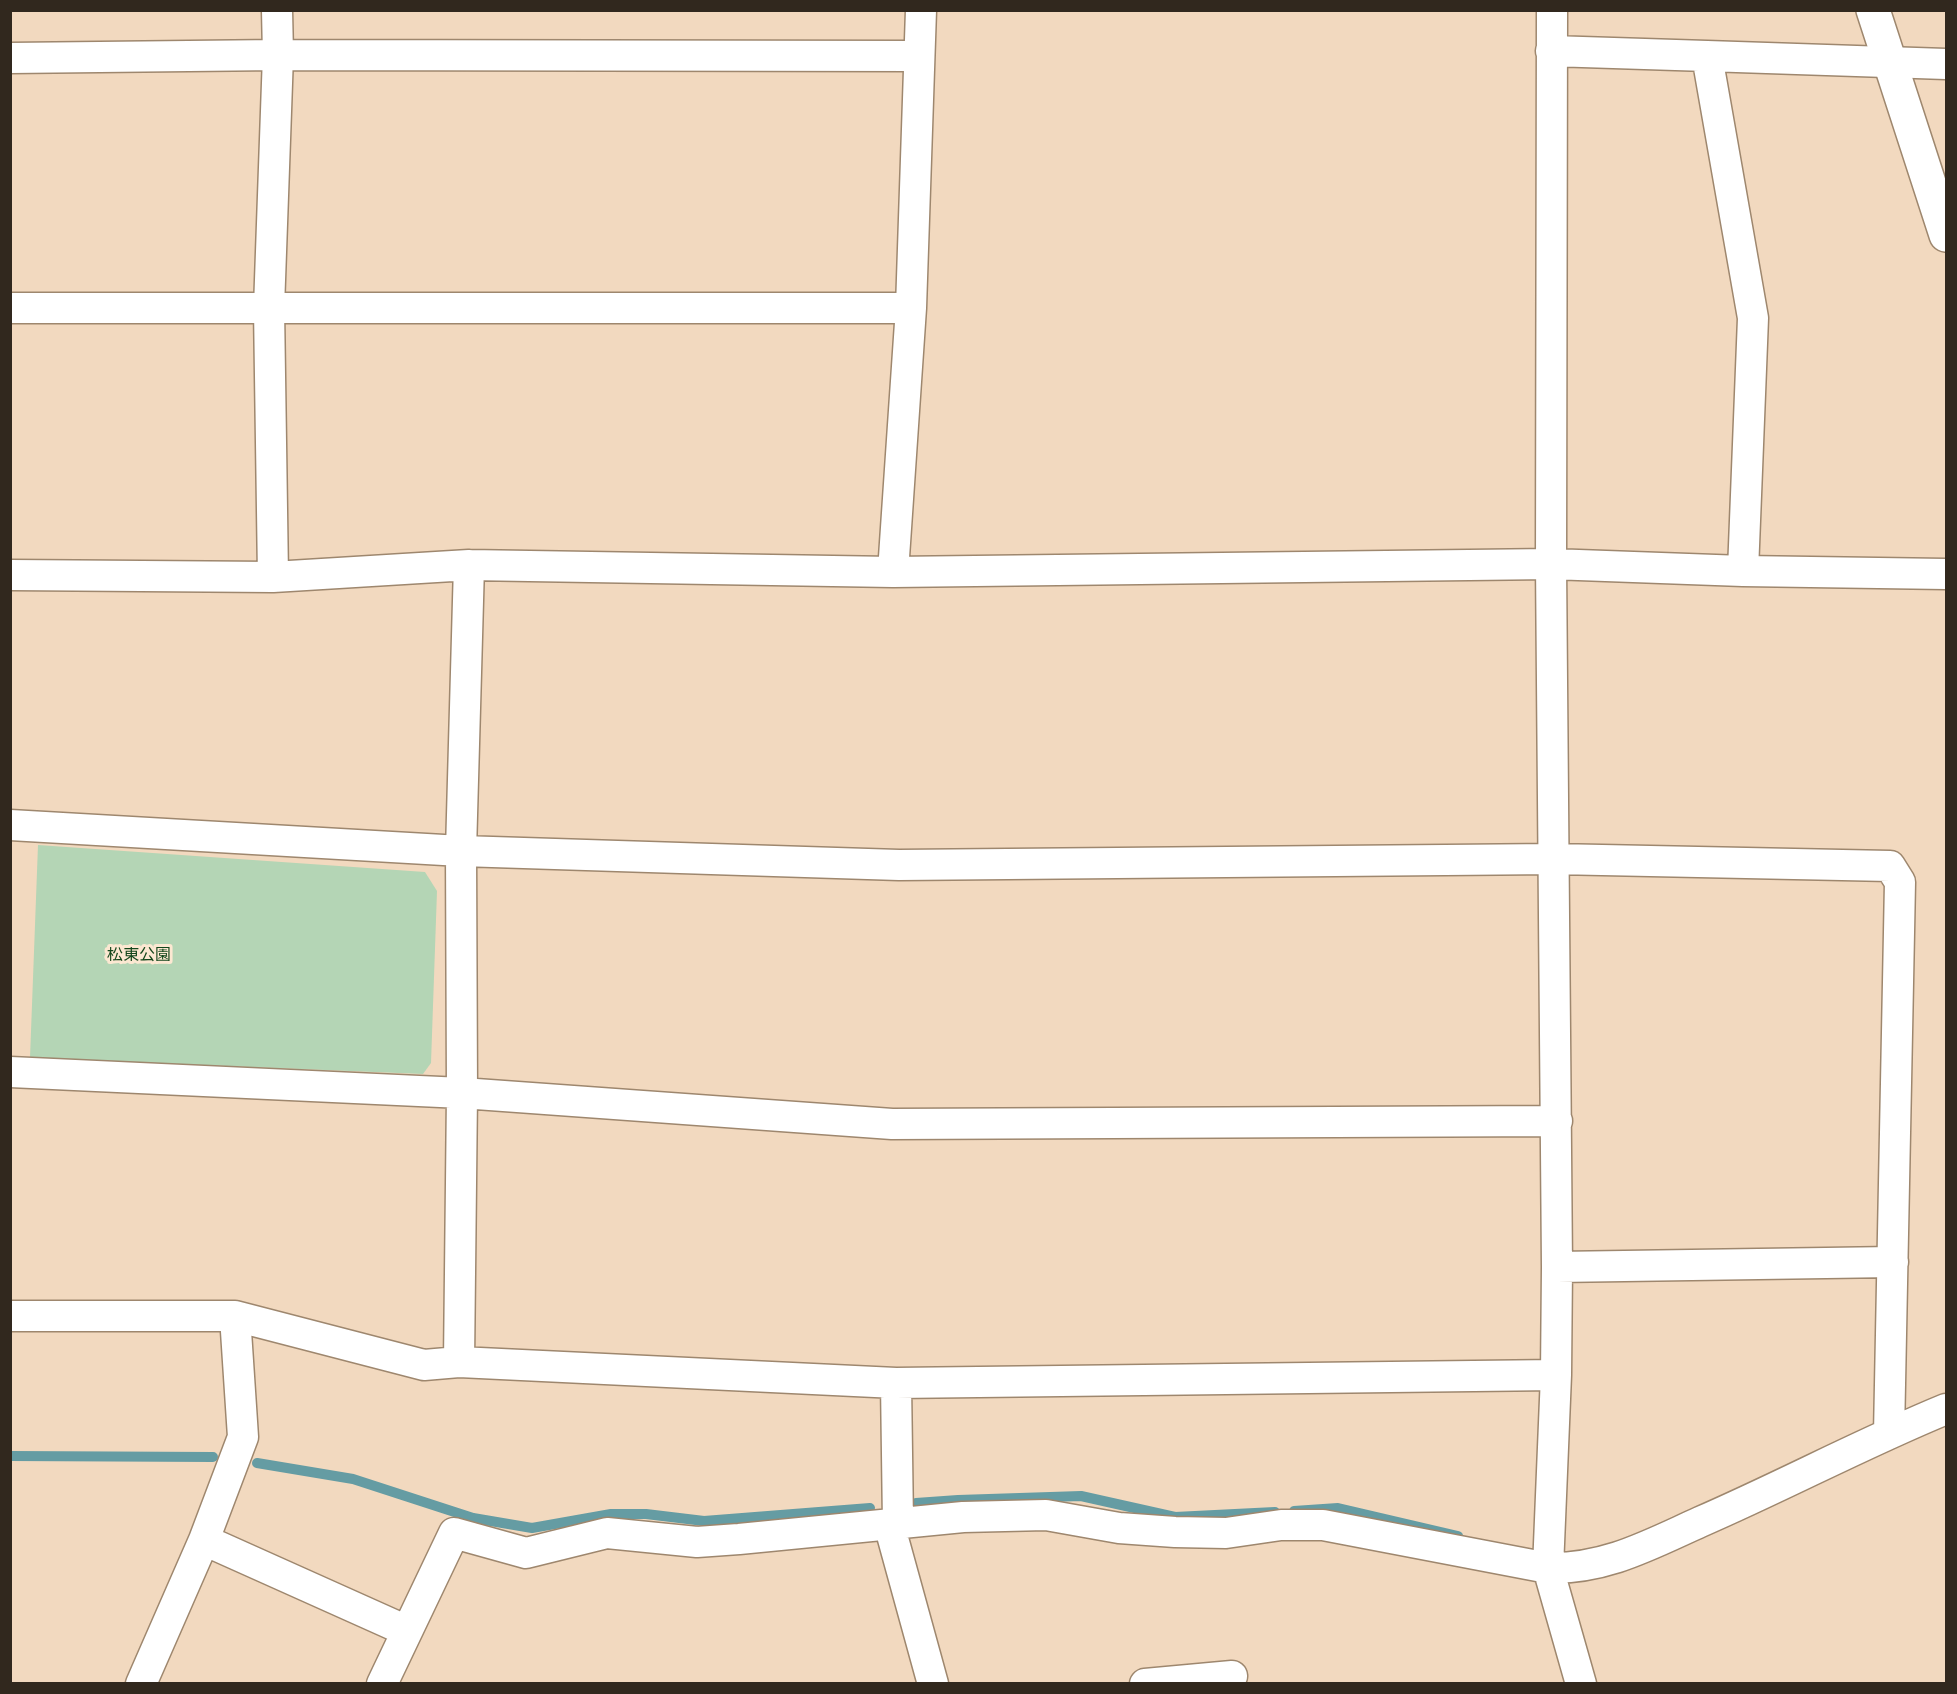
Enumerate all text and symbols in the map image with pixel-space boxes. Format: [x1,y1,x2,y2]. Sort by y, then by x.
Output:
park label: 松東公園 [107,947,171,967]

